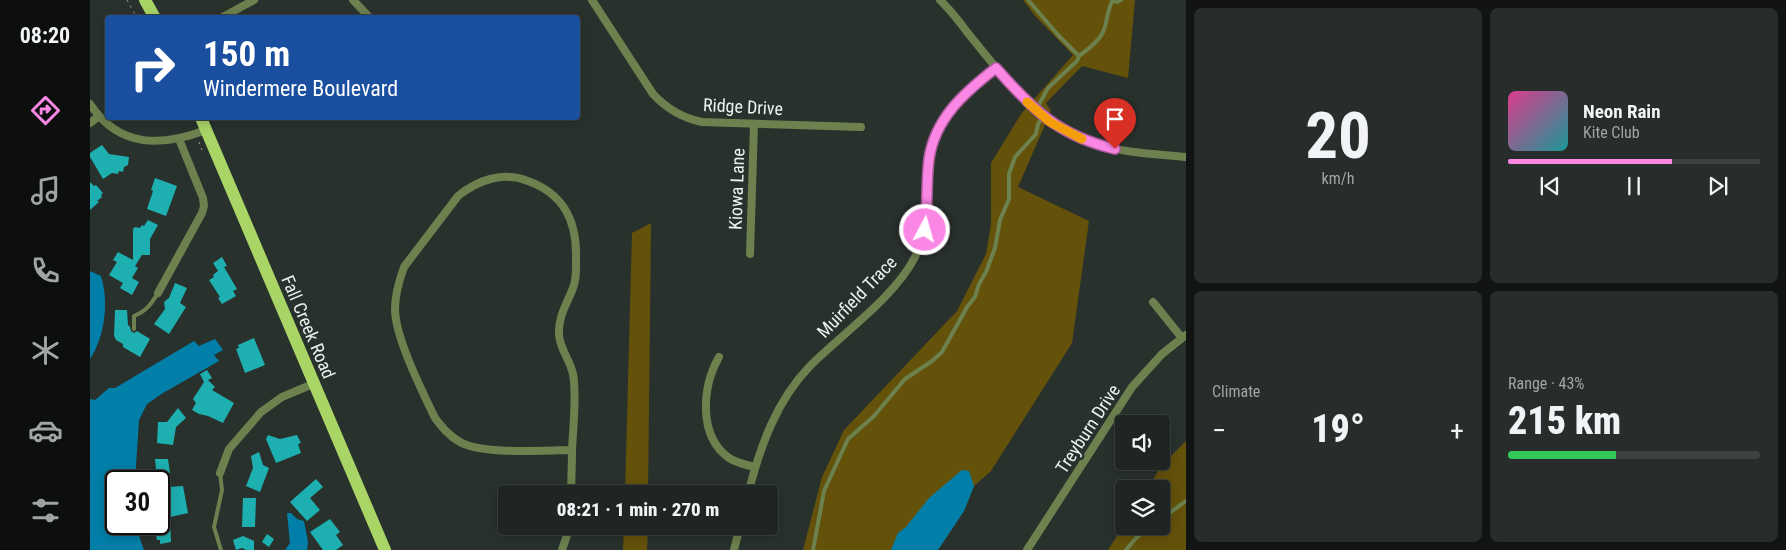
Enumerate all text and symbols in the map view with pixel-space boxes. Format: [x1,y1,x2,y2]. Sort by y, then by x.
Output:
text: 08:20 [20,23,70,48]
text: 150 m [203,34,290,75]
icon: right [120,35,185,100]
text: Windermere Boulevard [203,76,398,101]
icon: directions [28,93,63,128]
street label: Ridge Drive [703,94,784,119]
pin [1094,98,1136,149]
text: 20 [1305,98,1371,174]
text: Neon Rain [1583,100,1661,123]
icon: arrive [1101,105,1129,133]
text: Kite Club [1583,123,1640,142]
street label: Kiowa Lane [725,148,748,230]
text: km/h [1322,169,1354,188]
icon: previous [1536,172,1564,200]
icon: pause [1620,172,1648,200]
icon: next [1704,172,1732,200]
icon: music [28,173,63,208]
position arrow [898,203,950,255]
street label: Muirfield Trace [813,252,901,342]
icon: phone [28,253,63,288]
street label: Fall Creek Road [277,272,340,382]
icon: climate [28,333,63,368]
text: Range · 43% [1508,374,1584,393]
street label: Treyburn Drive [1051,380,1124,477]
text: Climate [1212,382,1260,401]
text: 215 km [1508,399,1621,443]
text: 19° [1311,407,1365,451]
icon: car [28,413,63,448]
text: − [1212,414,1226,447]
text: + [1450,414,1464,447]
map controls [1115,415,1170,535]
button: sound [1115,415,1170,470]
speed limit sign: 30 [105,470,170,535]
button: layers [1115,480,1170,535]
icon: filters [28,493,63,528]
text: 08:21 · 1 min · 270 m [557,498,719,521]

